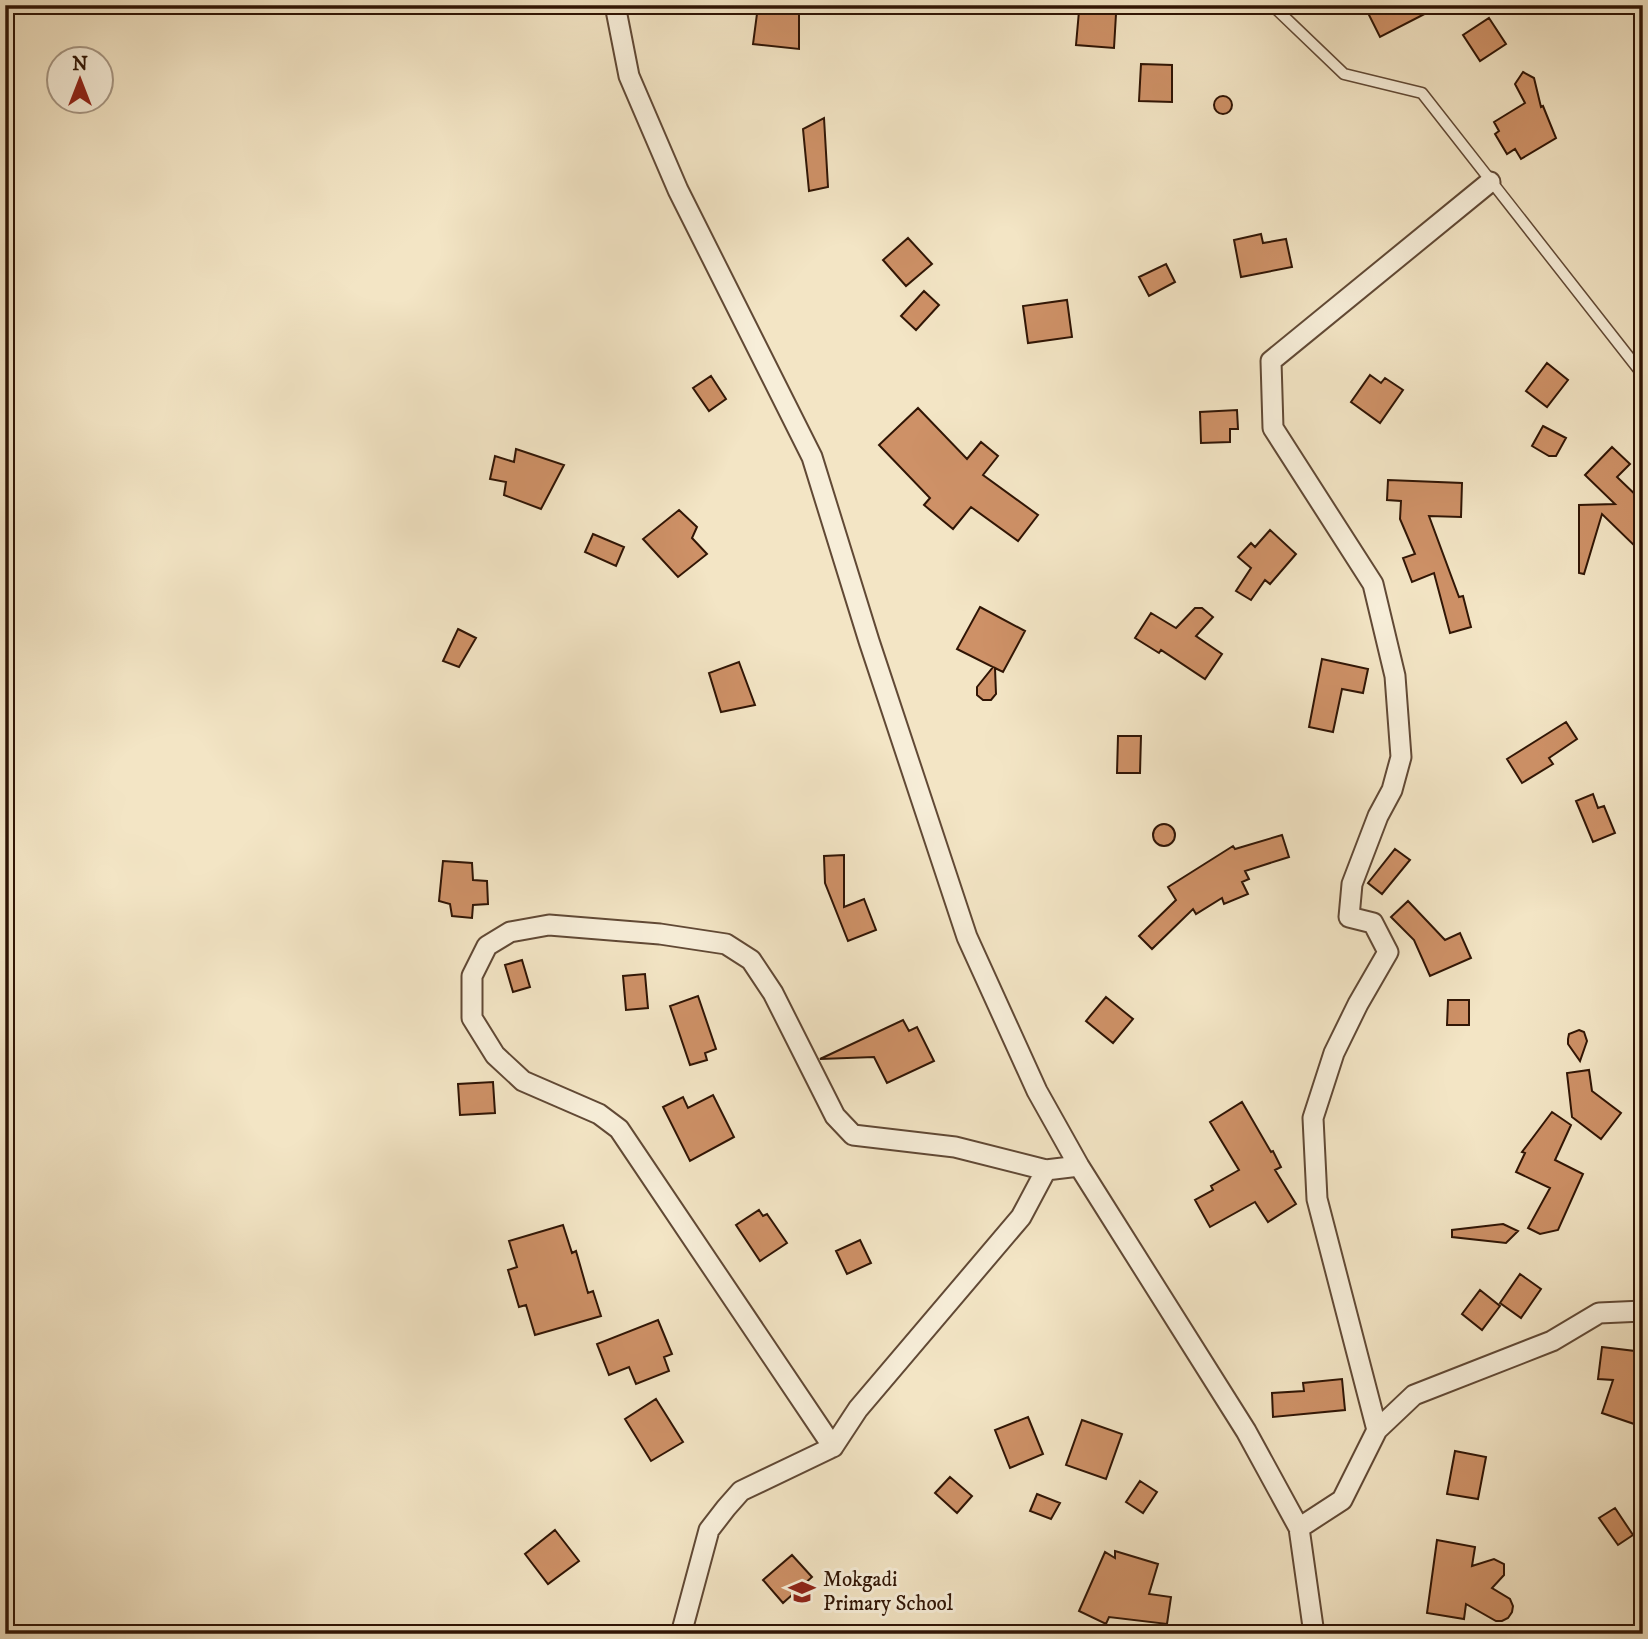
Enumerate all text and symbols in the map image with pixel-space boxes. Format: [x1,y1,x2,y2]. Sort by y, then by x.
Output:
north arrow [46,46,116,116]
text: N [72,53,88,76]
place label: Mokgadi Primary School [823,1567,954,1617]
school or university icon: Mokgadi Primary School [787,1577,817,1607]

